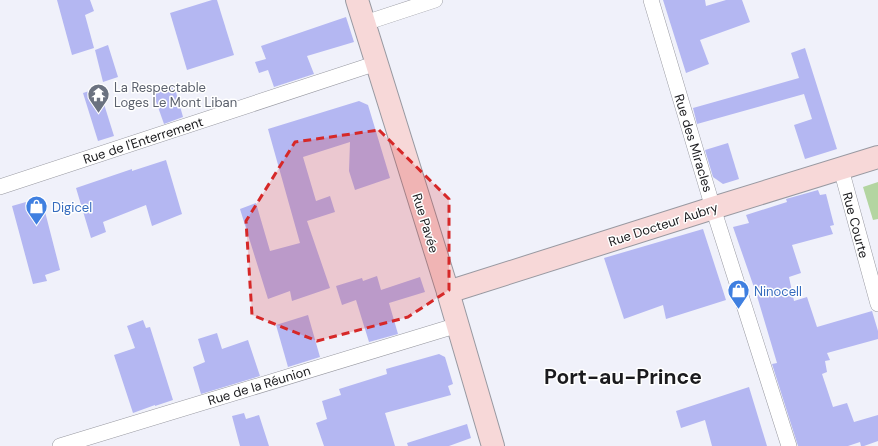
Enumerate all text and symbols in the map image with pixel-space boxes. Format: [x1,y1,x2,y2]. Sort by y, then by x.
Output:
place label: La Respectable Loges Le Mont Liban [114,79,237,111]
temple icon: La Respectable Loges Le Mont Liban [85,81,111,114]
street label: Rue des Miracles [671,92,717,194]
street label: Rue de l'Enterrement [81,113,205,168]
street label: Rue Courte [839,190,872,260]
street label: Rue Pavée [408,191,443,255]
shop icon: Digicel [23,194,49,227]
place label: Digicel [52,199,92,216]
street label: Rue Docteur Aubry [606,199,720,250]
shop icon: Ninocell [726,278,752,311]
place label: Ninocell [754,283,802,300]
street label: Rue de la Réunion [206,362,312,409]
district label: Port-au-Prince [544,363,702,391]

